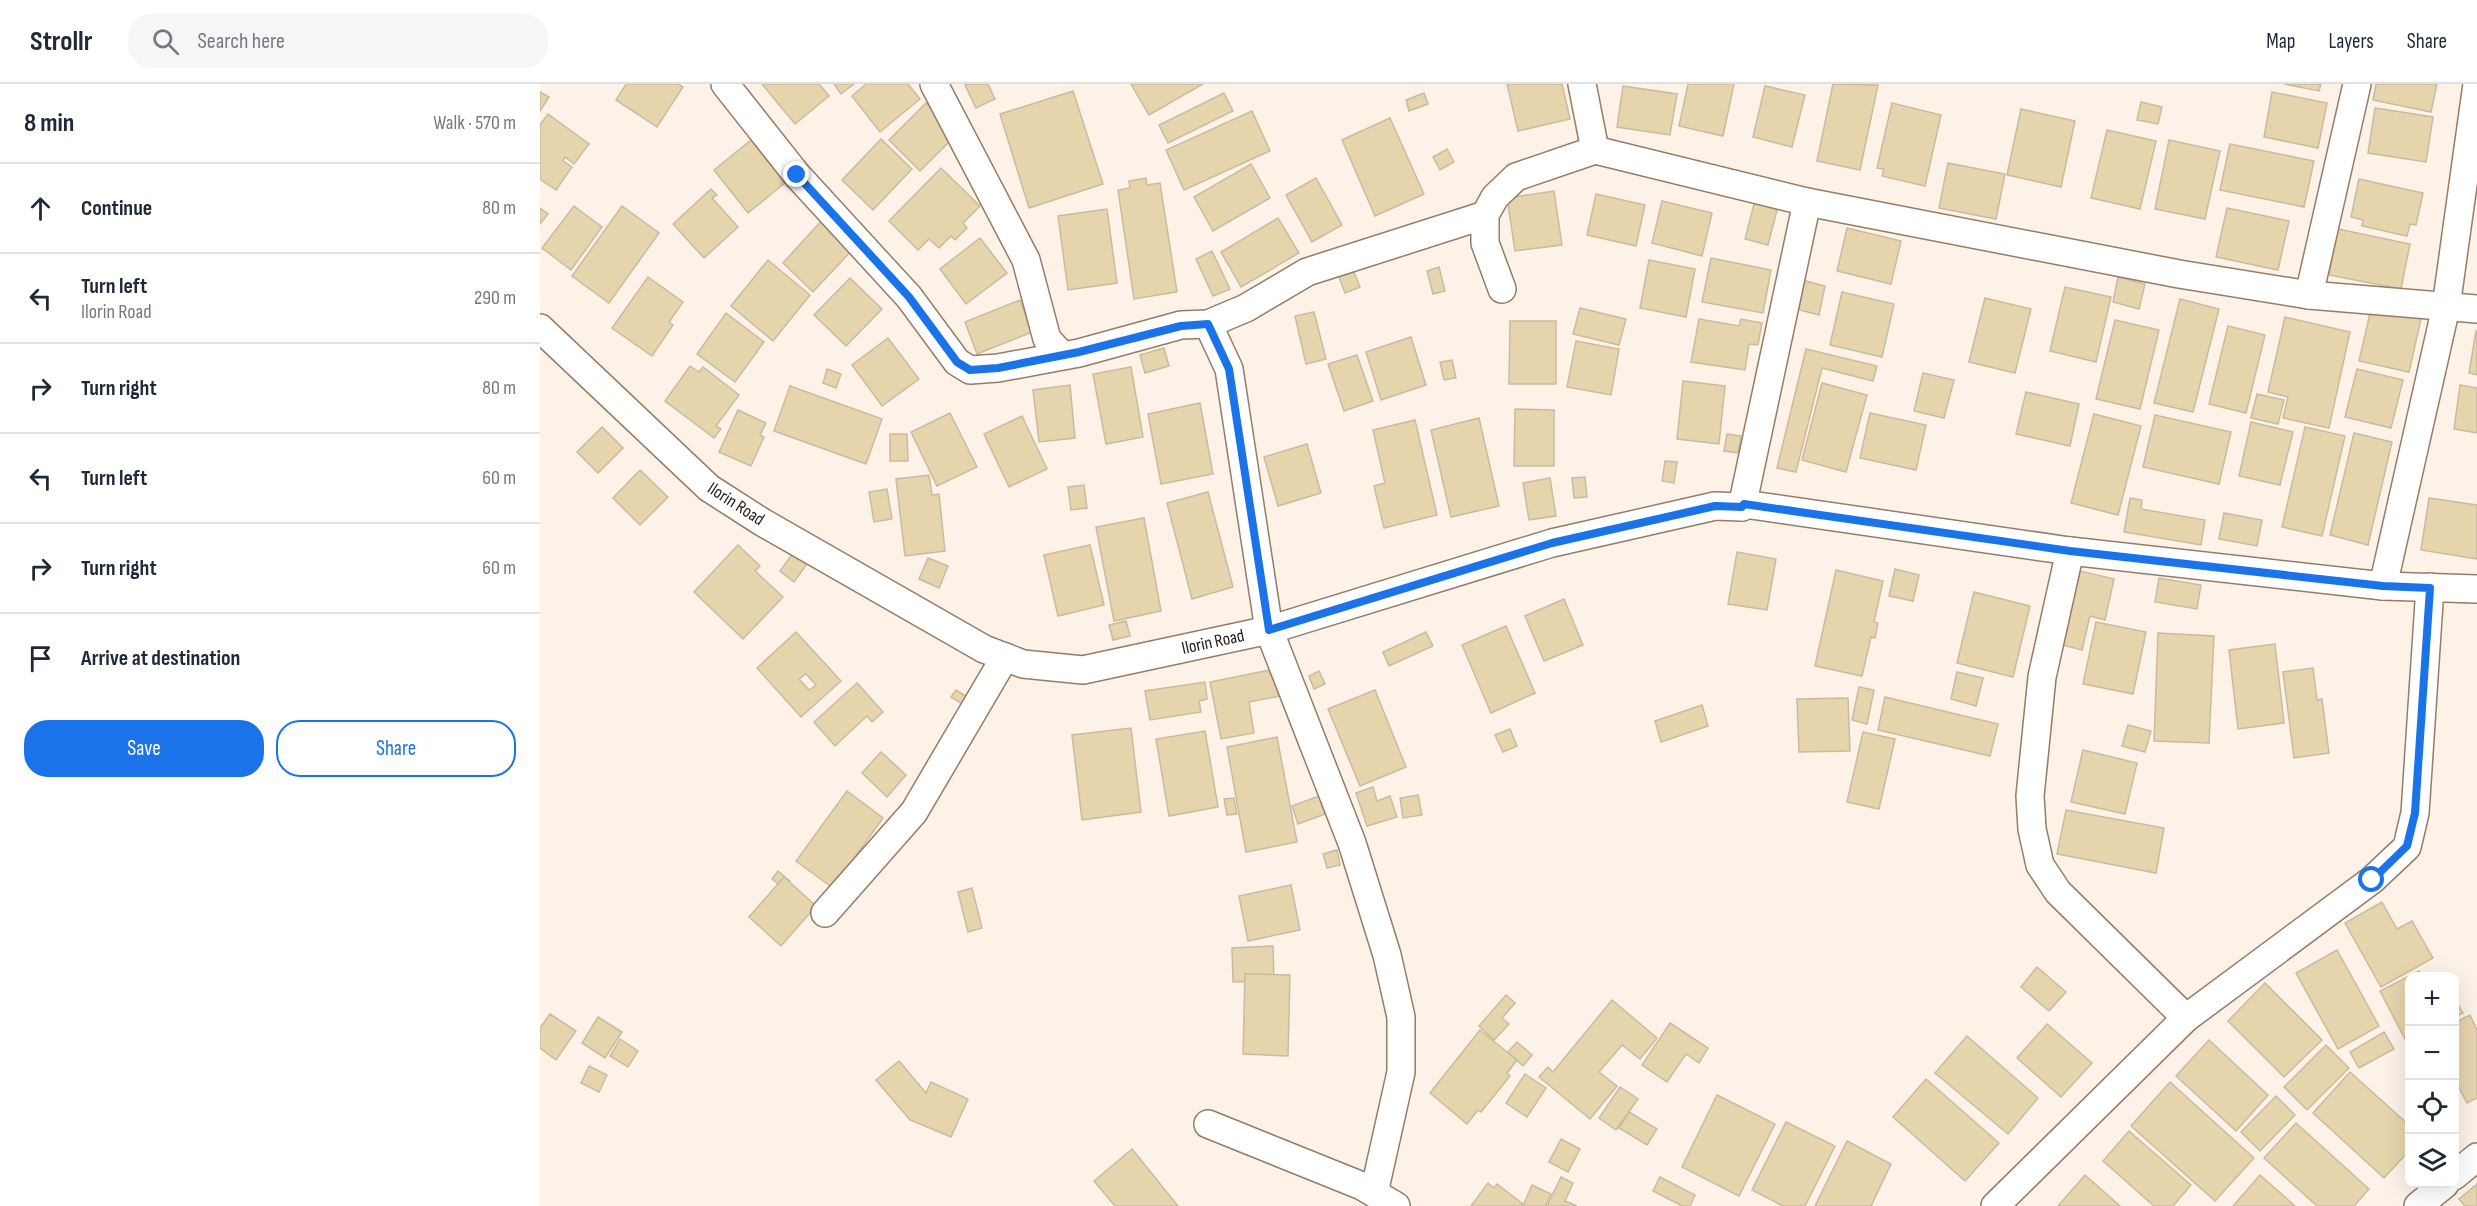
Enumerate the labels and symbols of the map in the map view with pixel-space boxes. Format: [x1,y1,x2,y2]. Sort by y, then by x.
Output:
route end [783,161,809,187]
street label: Ilorin Road [704,478,768,530]
street label: Ilorin Road [1180,625,1246,659]
route start [2358,866,2384,892]

